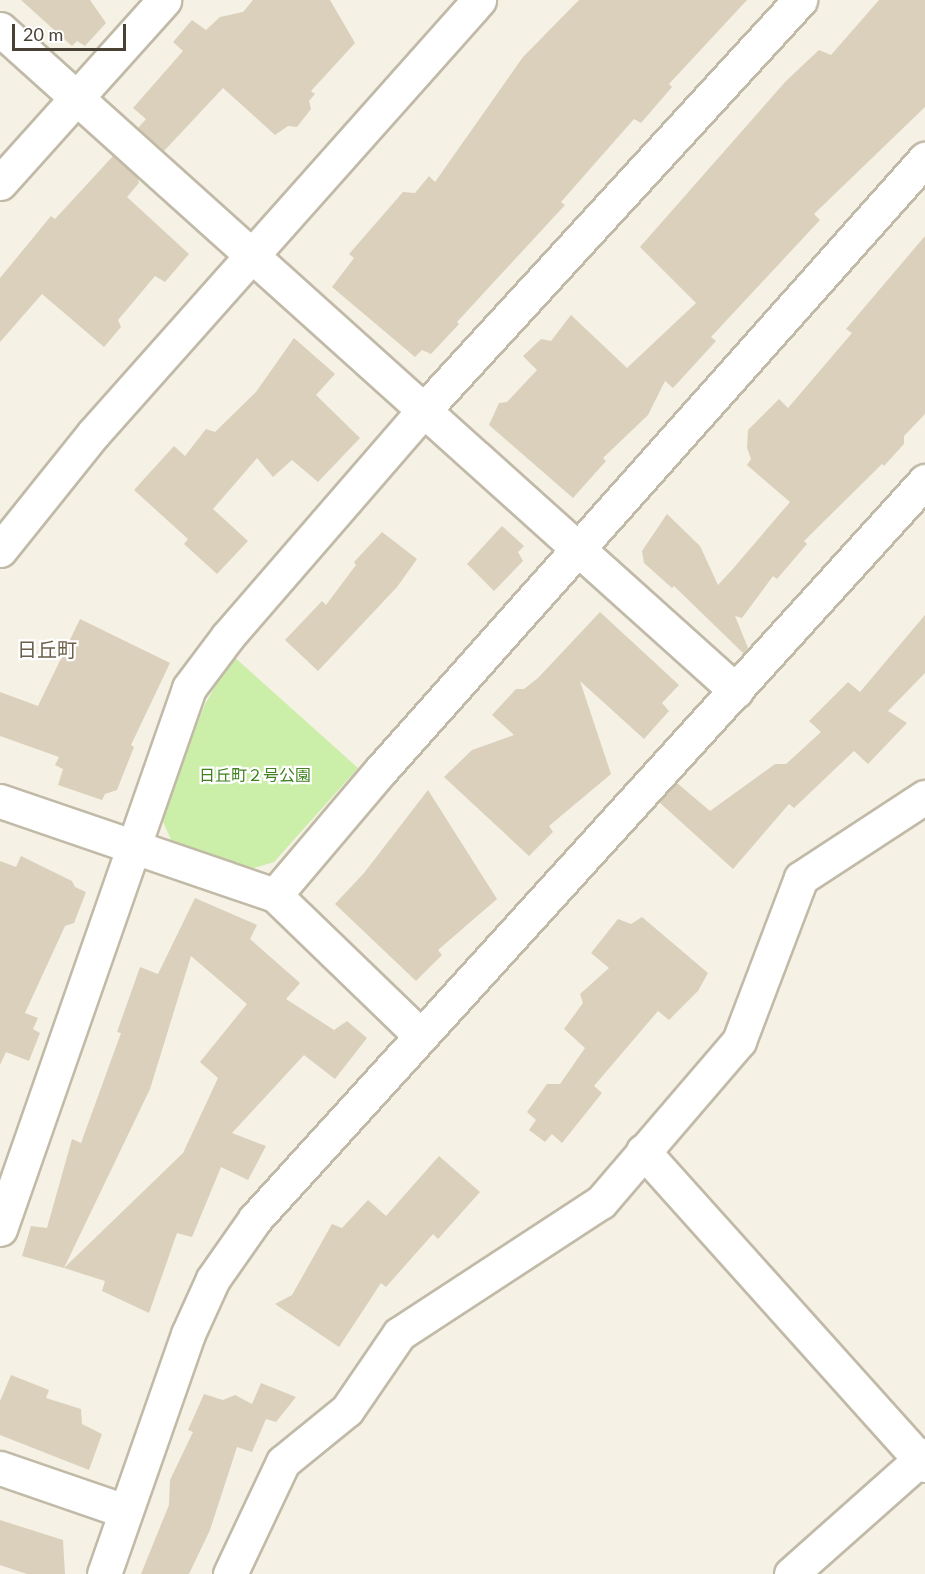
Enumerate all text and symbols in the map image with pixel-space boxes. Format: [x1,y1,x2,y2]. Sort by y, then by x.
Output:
scale bar [15,12,129,50]
text: 20 m [23,23,63,45]
district label: 日丘町 [17,637,77,661]
park label: 日丘町２号公園 [199,765,311,785]

